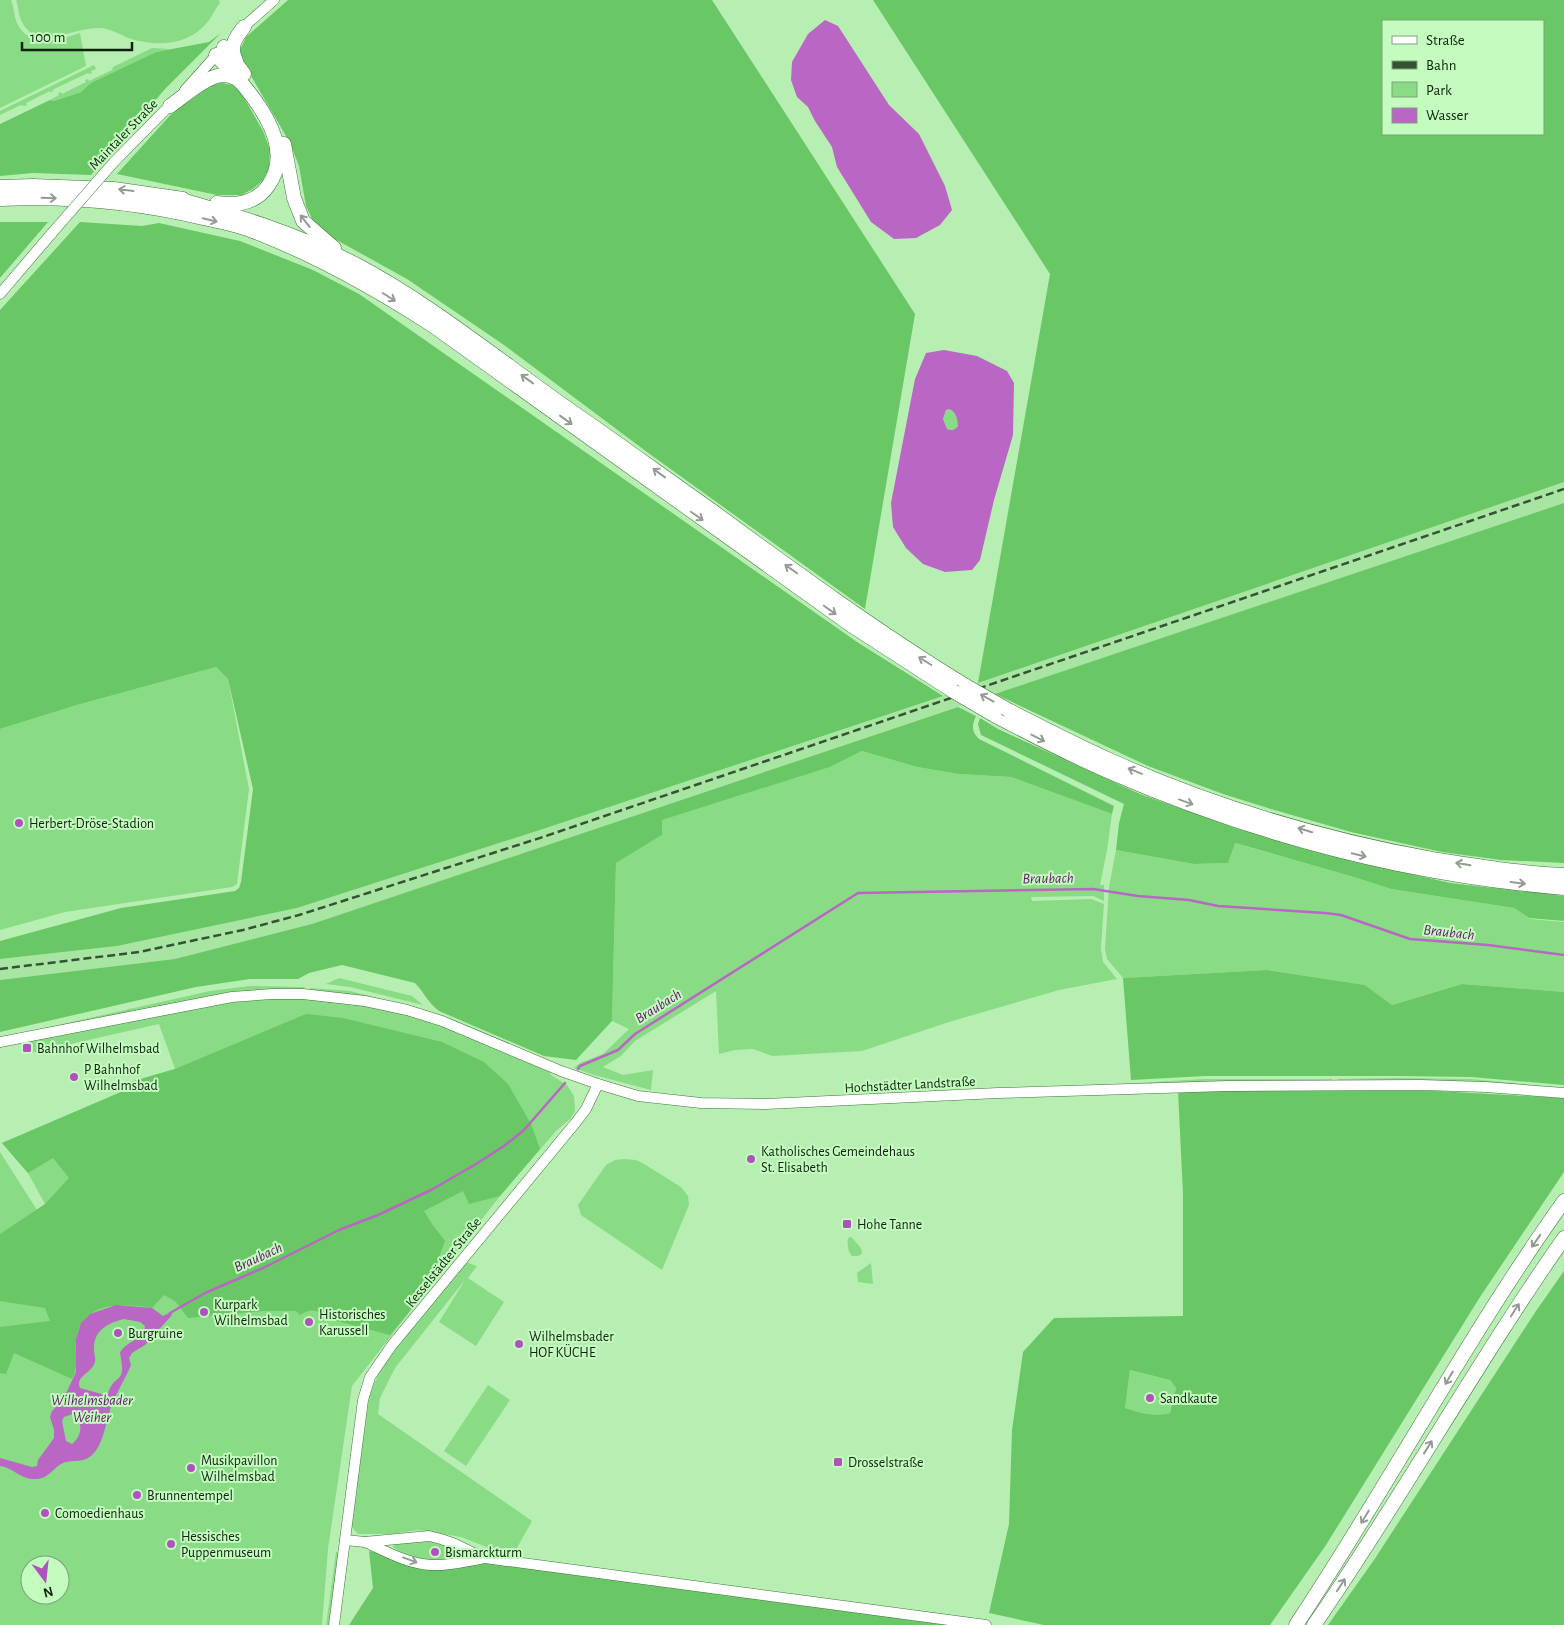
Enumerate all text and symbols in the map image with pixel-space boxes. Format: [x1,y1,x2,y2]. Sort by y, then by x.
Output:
scale bar [22,20,132,52]
legend [1382,20,1544,135]
text: 100 m [30,30,65,45]
text: Straße [1426,33,1465,48]
text: Bahn [1426,58,1456,73]
text: Park [1426,83,1452,98]
street label: Maintaler Straße [87,97,161,173]
text: Wasser [1426,108,1469,123]
one-way arrow [118,185,134,195]
one-way arrow [40,194,56,203]
one-way arrow [300,214,310,228]
one-way arrow [201,215,217,225]
one-way arrow [382,293,396,303]
one-way arrow [520,374,534,384]
one-way arrow [559,415,572,426]
one-way arrow [652,468,666,478]
one-way arrow [690,511,704,521]
one-way arrow [784,564,798,574]
one-way arrow [823,605,837,615]
one-way arrow [918,656,932,666]
one-way arrow [981,693,995,703]
one-way arrow [1030,733,1045,743]
one-way arrow [1128,765,1143,775]
one-way arrow [1178,798,1194,807]
marker: Herbert-Dröse-Stadion [13,817,25,829]
place label: Herbert-Dröse-Stadion [29,817,154,831]
one-way arrow [1297,824,1313,834]
one-way arrow [1350,851,1366,860]
one-way arrow [1456,858,1472,868]
water label: Braubach [1022,871,1074,886]
one-way arrow [1510,878,1526,888]
water label: Braubach [1423,922,1475,943]
water label: Braubach [633,986,684,1026]
marker: Bahnhof Wilhelmsbad [21,1042,33,1054]
place label: Bahnhof Wilhelmsbad [37,1042,160,1056]
place label: P Bahnhof Wilhelmsbad [84,1063,158,1093]
marker: P Bahnhof Wilhelmsbad [68,1071,80,1083]
street label: Hochstädter Landstraße [844,1075,976,1095]
place label: Katholisches Gemeindehaus St. Elisabeth [761,1145,915,1175]
marker: Katholisches Gemeindehaus St. Elisabeth [745,1153,757,1165]
street label: Kesselstädter Straße [403,1215,484,1310]
marker: Hohe Tanne [841,1218,853,1230]
place label: Hohe Tanne [857,1218,922,1232]
one-way arrow [1531,1233,1541,1247]
water label: Braubach [232,1240,285,1275]
place label: Kurpark Wilhelmsbad [214,1298,288,1328]
one-way arrow [1510,1303,1520,1317]
marker: Kurpark Wilhelmsbad [198,1306,210,1318]
place label: Historisches Karussell [319,1308,386,1338]
marker: Historisches Karussell [303,1316,315,1328]
marker: Burgruine [112,1327,124,1339]
place label: Burgruine [128,1327,183,1341]
place label: Wilhelmsbader HOF KÜCHE [529,1330,614,1360]
marker: Wilhelmsbader HOF KÜCHE [513,1338,525,1350]
one-way arrow [1444,1370,1454,1384]
marker: Sandkaute [1144,1392,1156,1404]
place label: Sandkaute [1160,1392,1218,1406]
water label: Wilhelmsbader Weiher [51,1393,134,1425]
one-way arrow [1424,1441,1434,1455]
place label: Musikpavillon Wilhelmsbad [201,1454,277,1484]
marker: Drosselstraße [832,1456,844,1468]
place label: Drosselstraße [848,1456,923,1470]
marker: Musikpavillon Wilhelmsbad [185,1462,197,1474]
marker: Brunnentempel [131,1489,143,1501]
place label: Brunnentempel [147,1489,233,1503]
marker: Comoedienhaus [39,1507,51,1519]
place label: Comoedienhaus [55,1507,144,1521]
one-way arrow [1359,1509,1369,1523]
place label: Hessisches Puppenmuseum [181,1530,271,1560]
marker: Hessisches Puppenmuseum [165,1538,177,1550]
marker: Bismarckturm [429,1546,441,1558]
place label: Bismarckturm [445,1546,522,1560]
north arrow [20,1555,70,1605]
one-way arrow [402,1556,417,1565]
one-way arrow [1336,1578,1346,1592]
text: N [42,1584,55,1600]

